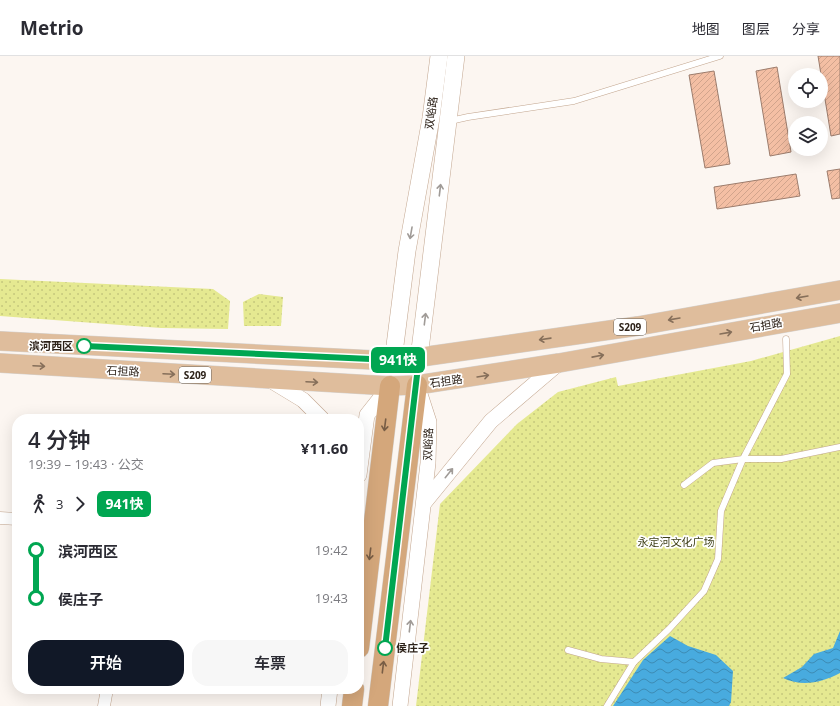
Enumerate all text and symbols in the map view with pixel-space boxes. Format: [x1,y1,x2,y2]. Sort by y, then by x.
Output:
text: Metrio [20,15,84,41]
text: 地图 [692,19,720,38]
text: 图层 [742,19,770,38]
text: 分享 [792,19,820,38]
map controls [788,68,828,156]
button: locate [788,68,828,108]
street label: 双峪路 [421,96,440,130]
button: layers [788,116,828,156]
one-way arrow [436,184,444,197]
one-way arrow [406,226,414,239]
one-way arrow [795,293,808,301]
one-way arrow [421,313,428,326]
street label: 石担路 [748,314,783,335]
one-way arrow [667,316,680,324]
road number: S209 [614,319,646,335]
one-way arrow [719,328,732,336]
one-way arrow [539,335,552,343]
place label: 滨河西区 [29,338,73,353]
marker: 滨河西区 [76,338,92,354]
line badge: 941快 [370,347,426,373]
text: 941快 [379,350,417,369]
one-way arrow [591,352,604,360]
one-way arrow [32,362,45,369]
street label: 石担路 [106,362,140,379]
road number: S209 [179,367,211,383]
one-way arrow [162,370,175,377]
street label: 石担路 [429,371,463,390]
one-way arrow [476,371,489,379]
one-way arrow [305,378,318,386]
one-way arrow [381,418,389,431]
text: 4 分钟 [28,424,90,454]
street label: 双峪路 [419,427,436,461]
text: ¥11.60 [301,438,348,458]
text: 19:39 – 19:43 · 公交 [28,455,144,473]
one-way arrow [444,467,453,478]
icon: walk [28,493,50,515]
icon: forward [69,493,91,515]
text: 941快 [105,494,143,513]
text: 3 [56,495,63,513]
park label: 永定河文化广场 [638,534,715,549]
text: 滨河西区 [58,541,118,561]
text: 19:42 [315,541,348,559]
one-way arrow [366,547,374,560]
text: 侯庄子 [58,589,103,609]
text: 19:43 [315,589,348,607]
one-way arrow [406,620,414,633]
button: 开始 [28,640,184,686]
button: 车票 [192,640,348,686]
marker: 侯庄子 [377,640,393,656]
place label: 侯庄子 [396,640,429,655]
one-way arrow [379,661,386,674]

